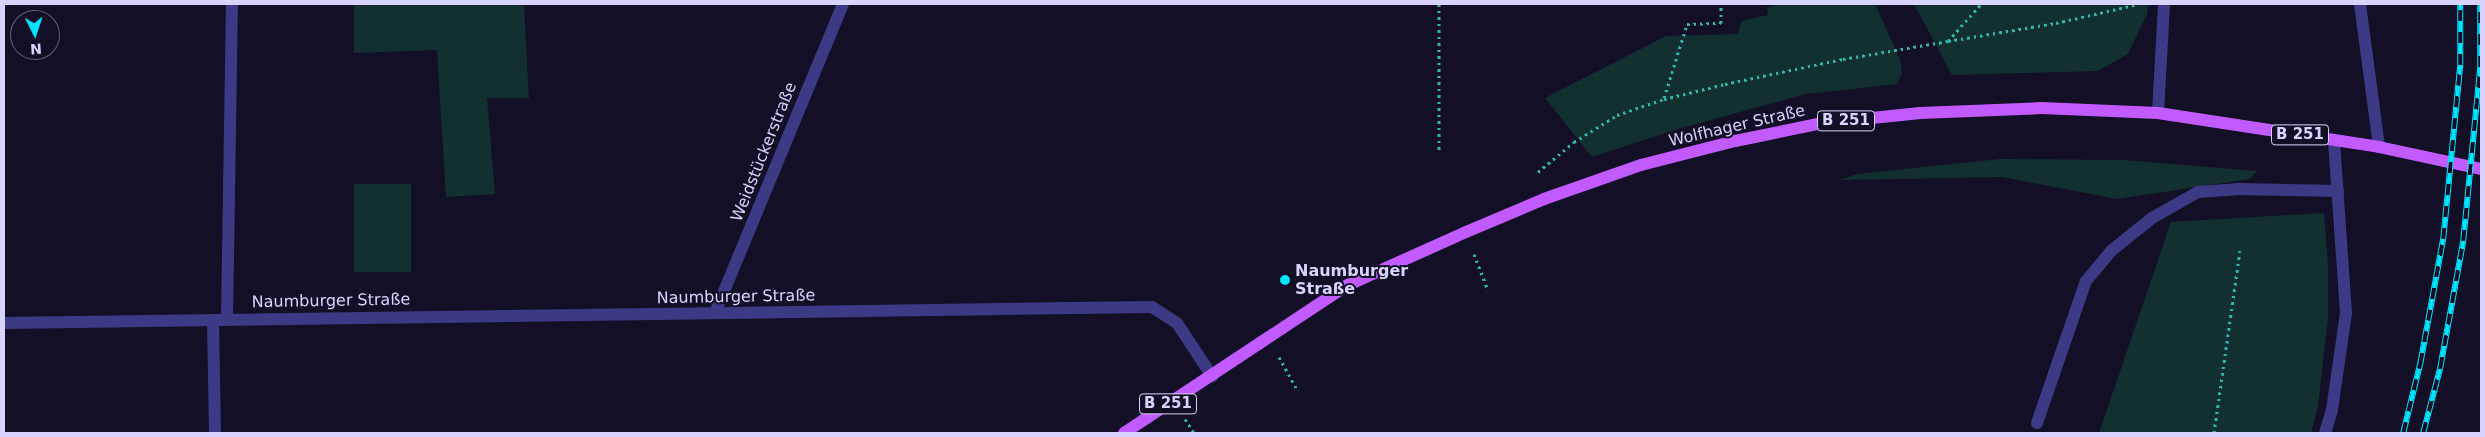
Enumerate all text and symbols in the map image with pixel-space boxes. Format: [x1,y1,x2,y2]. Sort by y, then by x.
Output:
north arrow [10,10,60,60]
text: N [30,41,42,57]
street label: Weidstückerstraße [727,79,801,225]
street label: Wolfhager Straße [1667,101,1807,151]
road number: B 251 [1816,108,1876,134]
road number: B 251 [2270,122,2330,148]
place label: Naumburger Straße [1295,261,1408,299]
marker: Naumburger Straße [1279,274,1291,286]
street label: Naumburger Straße [657,286,815,308]
street label: Naumburger Straße [252,290,410,312]
road number: B 251 [1138,392,1198,416]

